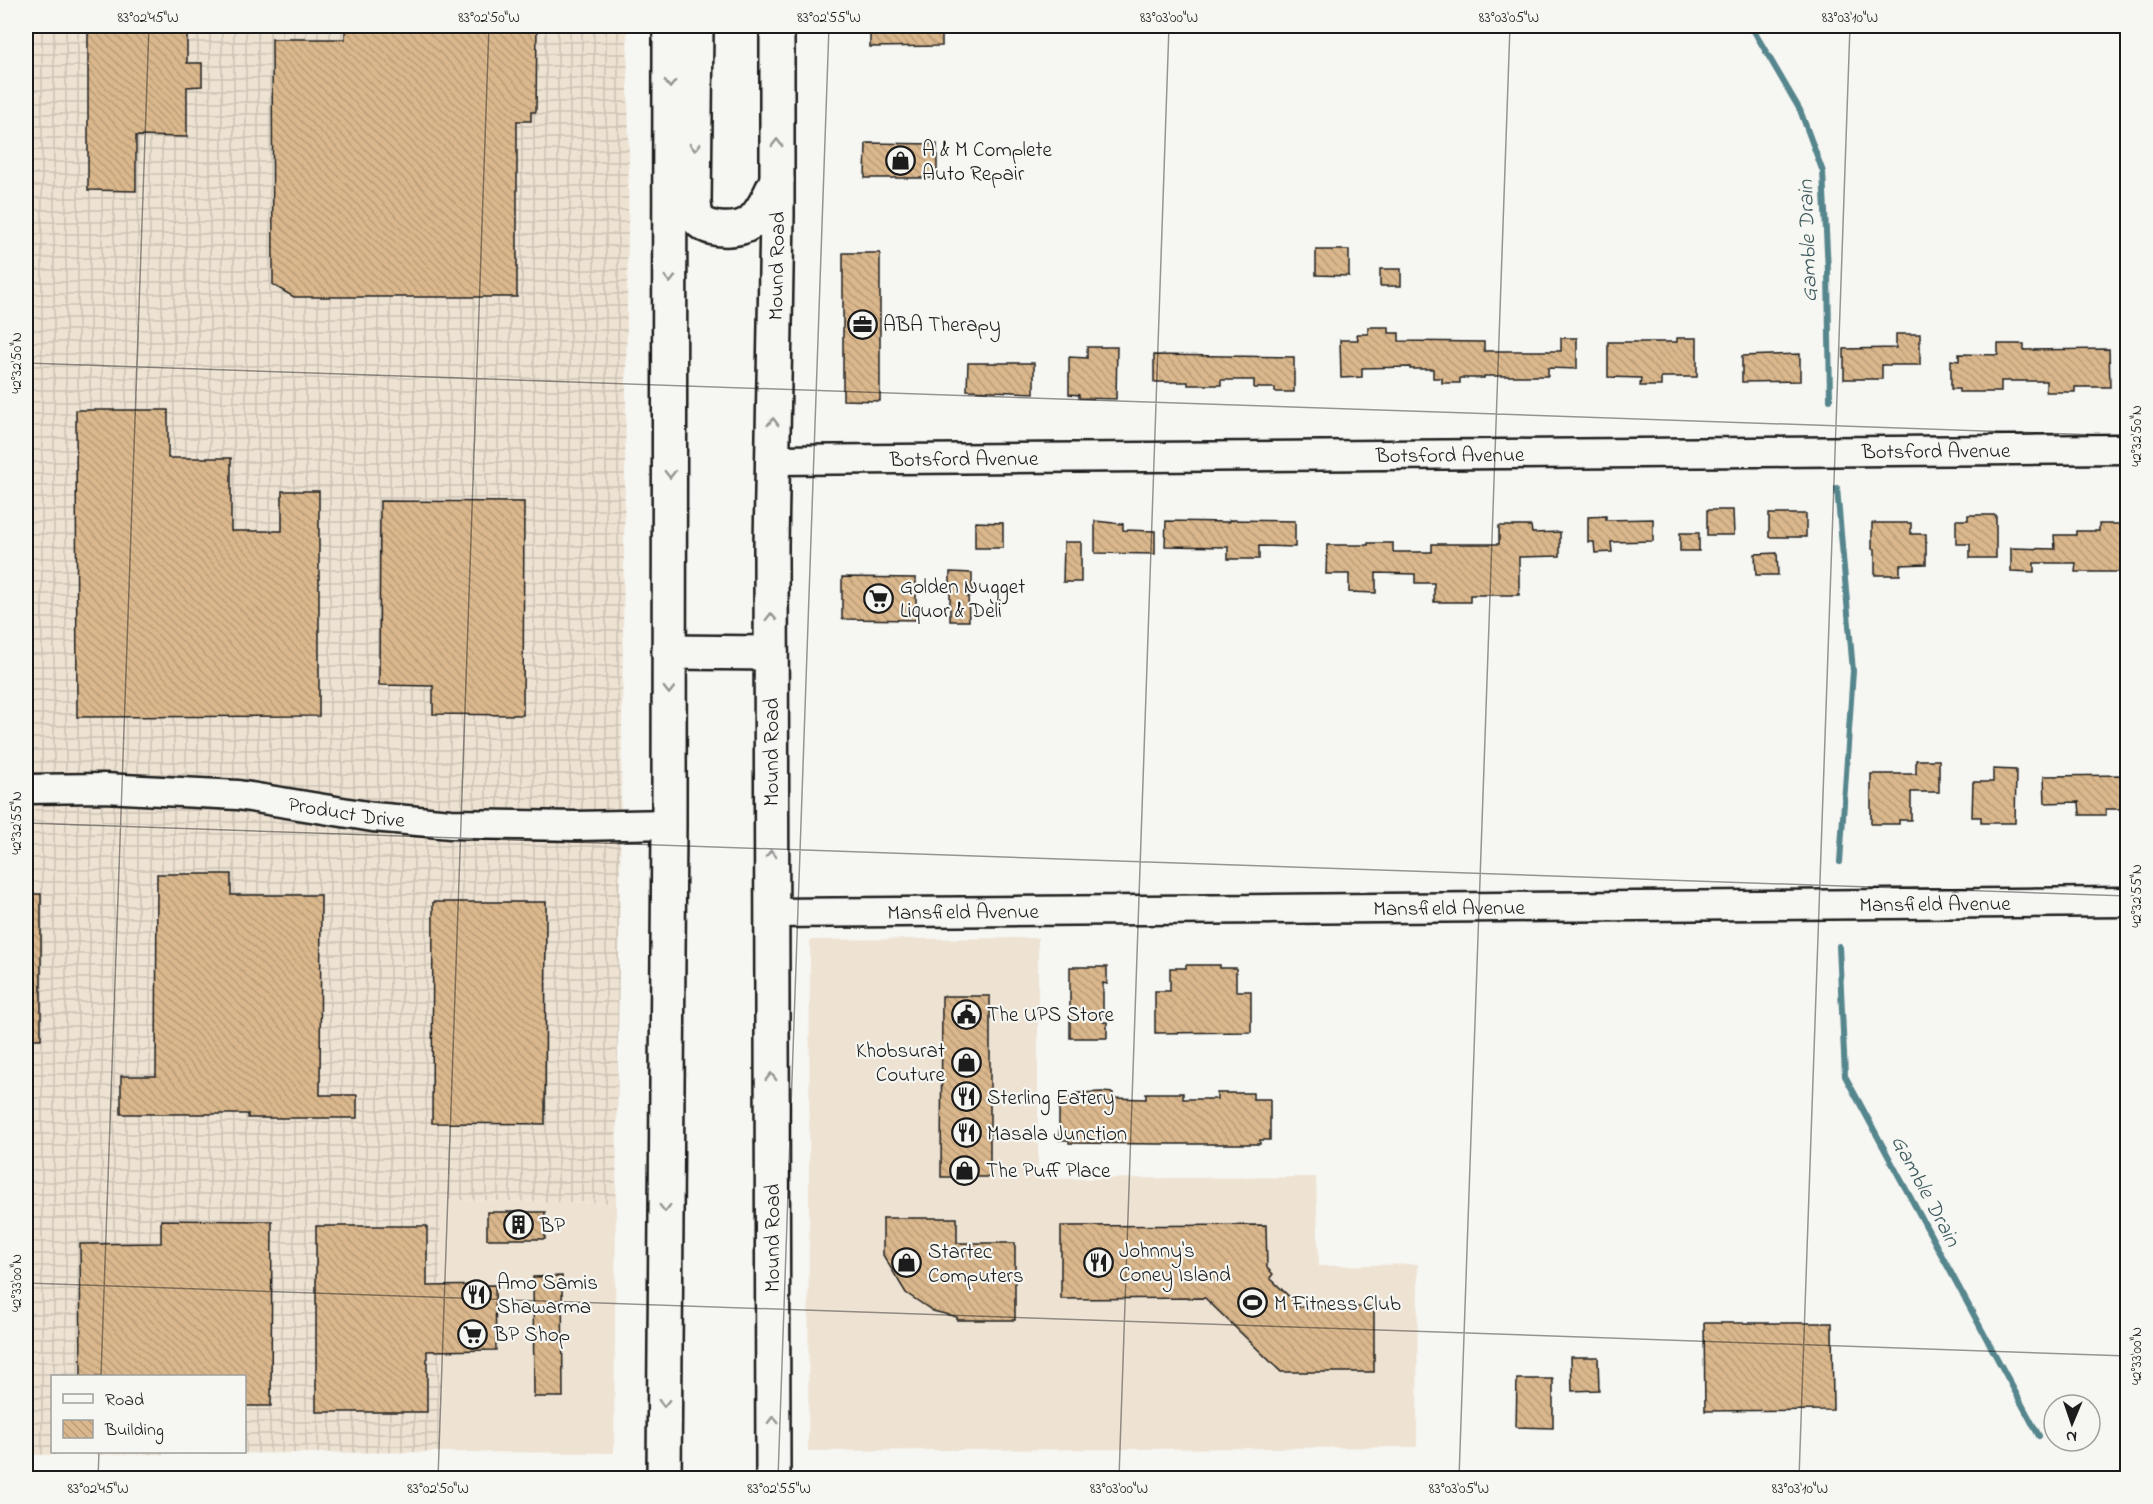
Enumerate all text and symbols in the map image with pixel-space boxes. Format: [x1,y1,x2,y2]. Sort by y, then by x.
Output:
text: 83°02'45"W [117,7,179,29]
text: 83°02'50"W [458,7,520,29]
text: 83°02'55"W [797,7,861,29]
text: 83°03'00"W [1140,7,1198,29]
text: 83°03'05"W [1479,7,1539,29]
text: 83°03'10"W [1822,7,1878,29]
one-way arrow [664,79,676,88]
place label: A & M Complete Auto Repair [922,136,1053,190]
one-way arrow [771,139,783,148]
one-way arrow [689,142,701,151]
shop icon: A & M Complete Auto Repair [885,145,917,177]
water label: Gamble Drain [1791,178,1827,303]
street label: Mound Road [762,211,794,321]
one-way arrow [664,274,676,283]
office icon: ABA Therapy [846,308,878,340]
place label: ABA Therapy [883,311,1001,343]
text: 42°32'50"N [6,332,28,394]
text: 42°32'50"N [2126,405,2148,467]
one-way arrow [767,418,779,427]
street label: Botsford Avenue [1861,437,2011,468]
street label: Botsford Avenue [1375,441,1525,472]
street label: Botsford Avenue [889,445,1039,476]
one-way arrow [664,469,676,478]
place label: Golden Nugget Liquor & Deli [900,573,1025,627]
supermarket icon: Golden Nugget Liquor & Deli [863,582,895,614]
one-way arrow [765,613,777,622]
one-way arrow [663,685,676,694]
street label: Mound Road [758,697,788,806]
street label: Product Drive [286,790,406,837]
text: 42°32'55"N [6,791,28,855]
one-way arrow [765,850,778,859]
text: 42°32'55"N [2126,864,2148,928]
street label: Mansfield Avenue [1859,890,2011,921]
street label: Mansfield Avenue [1373,894,1525,925]
street label: Mansfield Avenue [887,898,1039,929]
public building icon: The UPS Store [950,998,982,1030]
place label: The UPS Store [987,1001,1115,1031]
place label: Khobsurat Couture [856,1037,946,1091]
shop icon: Khobsurat Couture [950,1046,982,1078]
one-way arrow [765,1073,777,1082]
restaurant icon: Sterling Eatery [950,1081,982,1113]
place label: Sterling Eatery [987,1084,1115,1116]
restaurant icon: Masala Junction [950,1117,982,1149]
place label: Masala Junction [987,1120,1127,1150]
water label: Gamble Drain [1881,1130,1968,1254]
shop icon: The Puff Place [949,1154,981,1186]
place label: The Puff Place [986,1157,1111,1187]
street label: Mound Road [759,1183,789,1292]
one-way arrow [659,1204,671,1213]
building icon: BP [503,1209,535,1241]
place label: BP [539,1212,565,1242]
place label: Johnny's Coney Island [1119,1237,1231,1293]
place label: Startec Computers [928,1238,1024,1292]
restaurant icon: Johnny's Coney Island [1082,1246,1114,1278]
shop icon: Startec Computers [891,1247,923,1279]
text: 42°33'00"N [6,1254,28,1312]
place label: Amo Samis Shawarma [497,1269,598,1323]
restaurant icon: Amo Samis Shawarma [460,1278,492,1310]
sports icon: M Fitness Club [1237,1287,1269,1319]
place label: M Fitness Club [1274,1290,1401,1320]
supermarket icon: BP Shop [457,1318,489,1350]
place label: BP Shop [493,1321,570,1351]
text: 42°33'00"N [2126,1327,2148,1385]
legend [51,1375,246,1453]
text: Road [105,1388,144,1414]
north arrow [2042,1393,2102,1453]
one-way arrow [658,1399,670,1408]
one-way arrow [766,1416,779,1425]
text: Building [104,1418,164,1445]
text: N [2066,1424,2077,1448]
text: 83°02'45"W [67,1478,129,1500]
text: 83°02'50"W [407,1478,469,1500]
text: 83°02'55"W [747,1478,811,1500]
text: 83°03'00"W [1090,1478,1148,1500]
text: 83°03'05"W [1429,1478,1489,1500]
text: 83°03'10"W [1772,1478,1828,1500]

